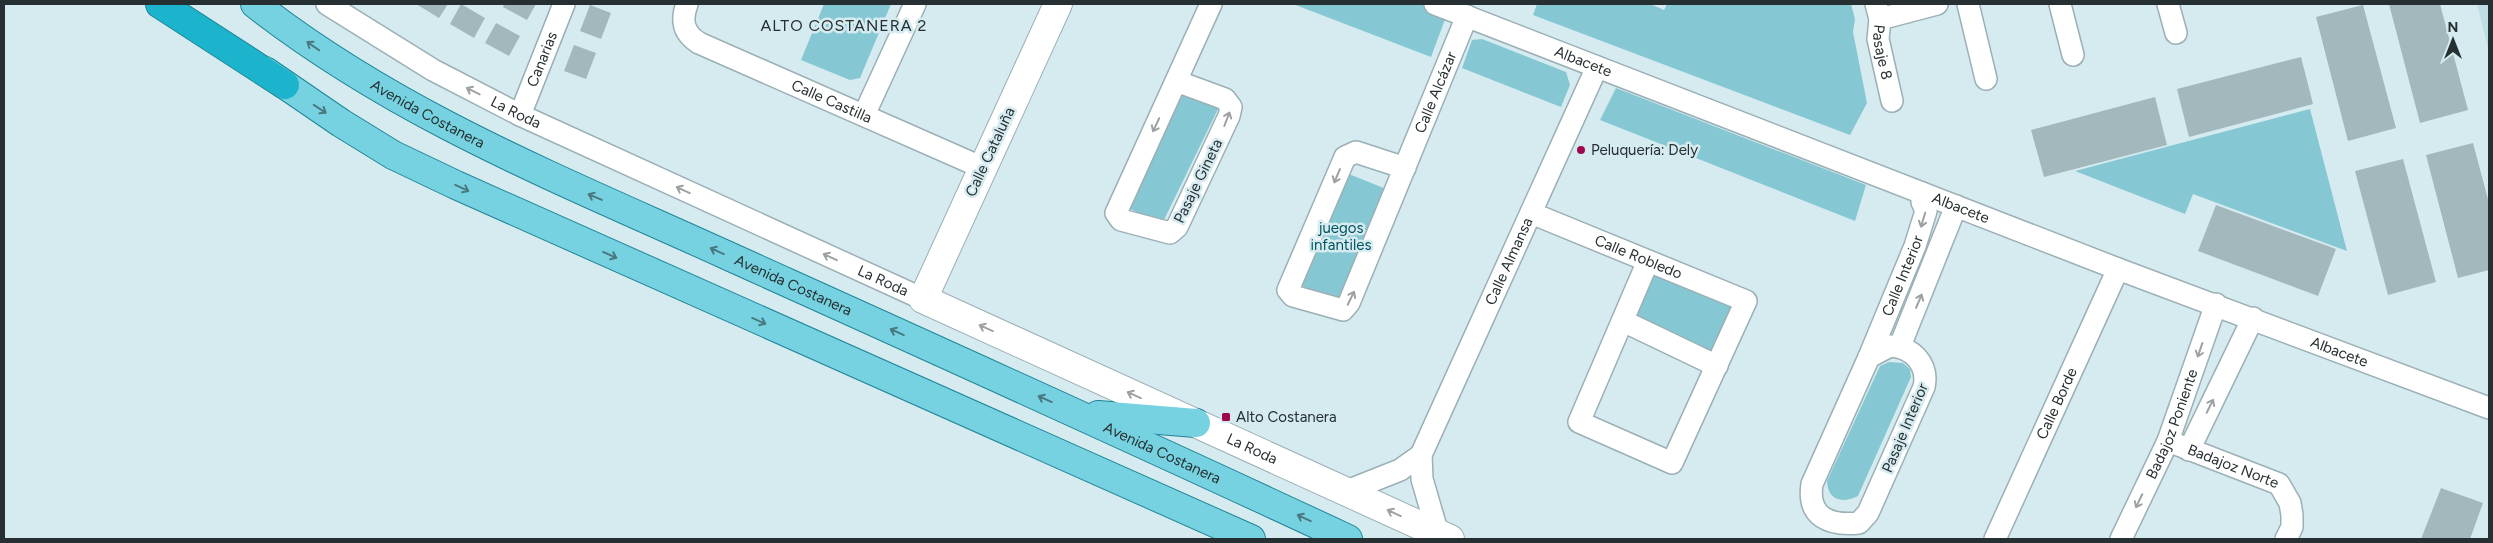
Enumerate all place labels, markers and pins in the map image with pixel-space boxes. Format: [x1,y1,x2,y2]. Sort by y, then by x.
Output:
place label: Peluquería: Dely [1591,141,1698,159]
marker: Peluquería: Dely [1575,144,1587,156]
place label: Alto Costanera [1236,408,1337,426]
marker: Alto Costanera [1220,411,1232,423]

